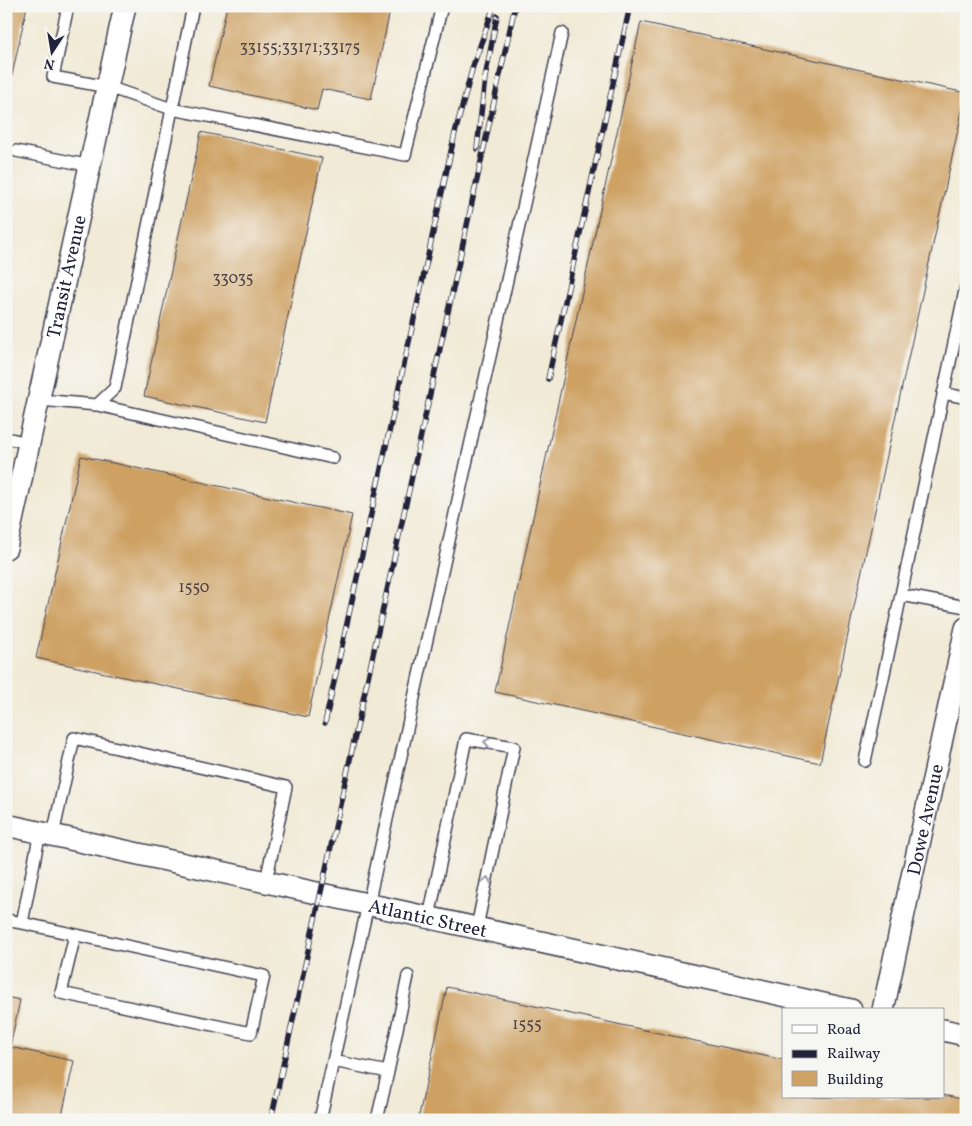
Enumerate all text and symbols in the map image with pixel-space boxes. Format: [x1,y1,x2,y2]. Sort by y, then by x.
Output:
north arrow [28,28,78,78]
house number: 33155;33171;33175 [240,37,360,59]
text: N [43,53,57,74]
street label: Transit Avenue [41,213,94,341]
house number: 33035 [212,268,254,290]
house number: 1550 [179,577,209,599]
one-way arrow [483,738,492,748]
street label: Dowe Avenue [902,762,951,878]
one-way arrow [481,875,491,884]
street label: Atlantic Street [366,894,490,945]
legend [782,1008,944,1098]
house number: 1555 [512,1014,542,1036]
text: Road [827,1020,861,1041]
text: Railway [827,1044,880,1065]
text: Building [827,1070,884,1091]

